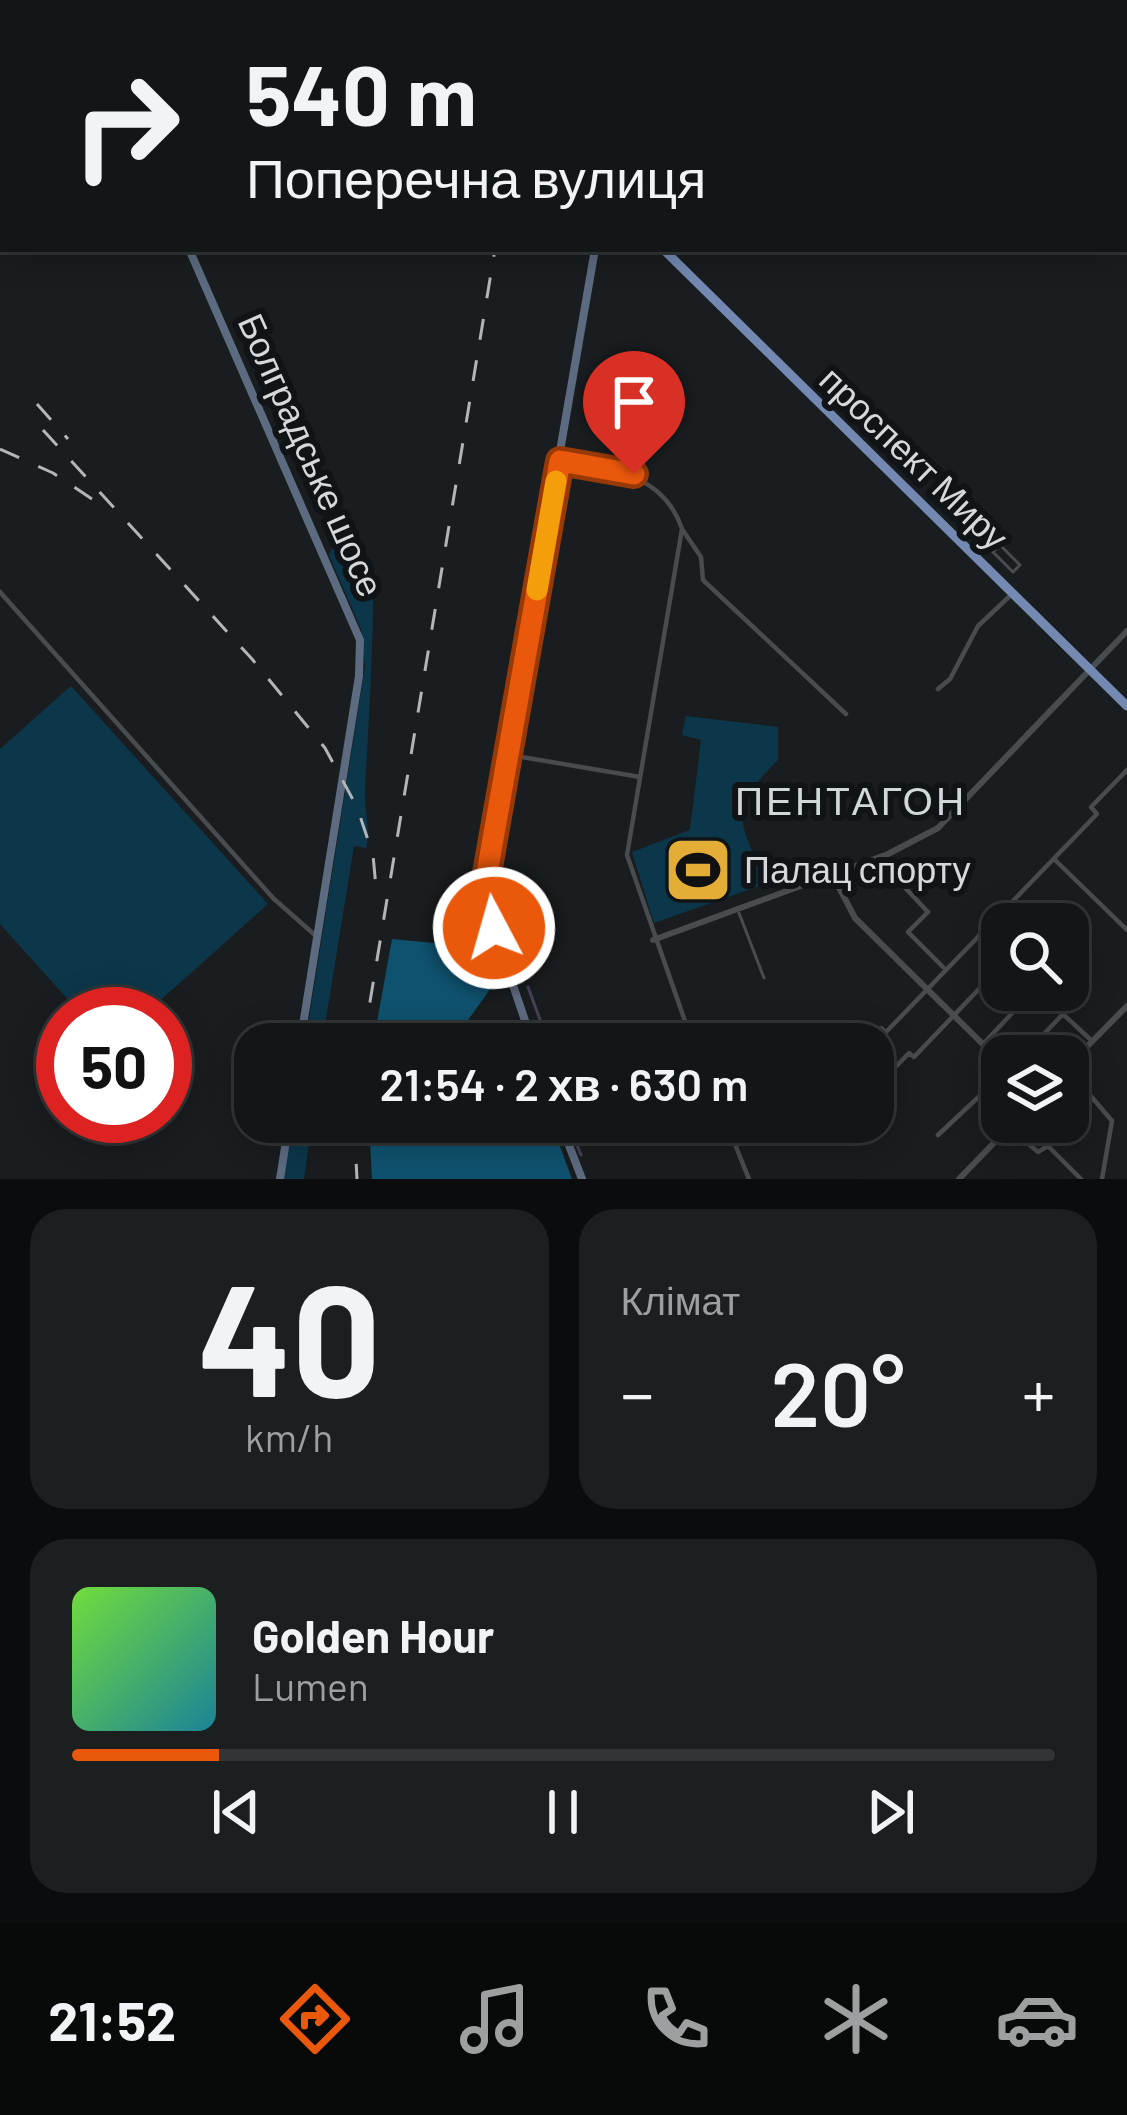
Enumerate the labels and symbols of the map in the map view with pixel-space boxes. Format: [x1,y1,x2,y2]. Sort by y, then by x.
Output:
street label: Болградське шосе [230,306,394,603]
pin [583,351,685,474]
street label: проспект Миру [811,356,1018,558]
district label: ПЕНТАГОН [735,776,967,823]
sports icon: Палац спорту [663,835,733,905]
place label: Палац спорту [744,847,970,891]
position arrow [431,865,557,991]
speed limit sign: 50 [36,987,192,1143]

